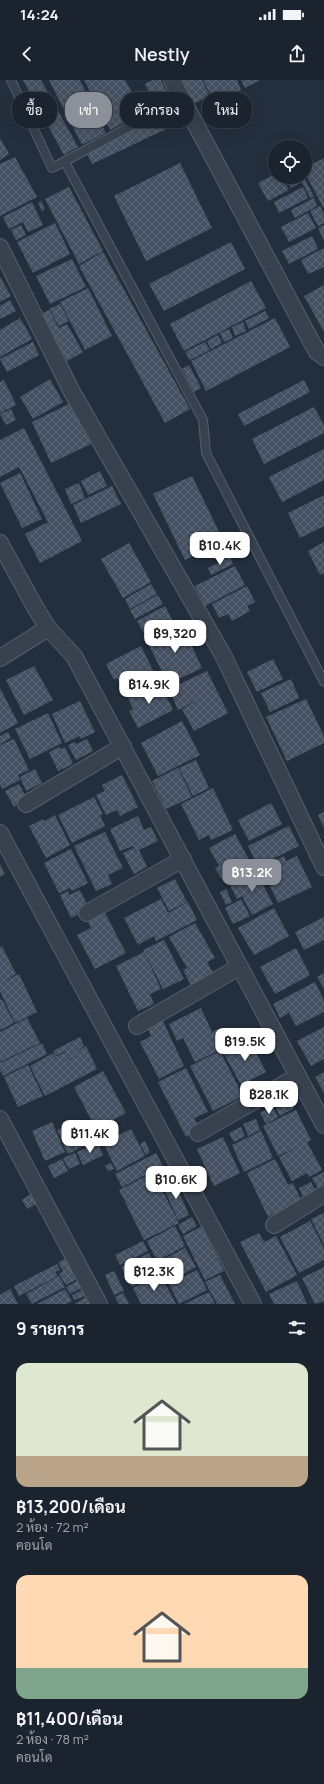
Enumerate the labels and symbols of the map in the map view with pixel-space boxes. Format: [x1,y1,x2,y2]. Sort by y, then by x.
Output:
pin: ฿10.4K [187,532,253,566]
pin: ฿9,320 [142,620,208,654]
pin: ฿14.9K [116,671,182,705]
pin: ฿13.2K [219,859,285,893]
pin: ฿19.5K [212,1028,278,1062]
pin: ฿28.1K [236,1081,302,1115]
pin: ฿11.4K [57,1120,123,1154]
pin: ฿10.6K [143,1166,209,1200]
pin: ฿12.3K [121,1258,187,1292]

